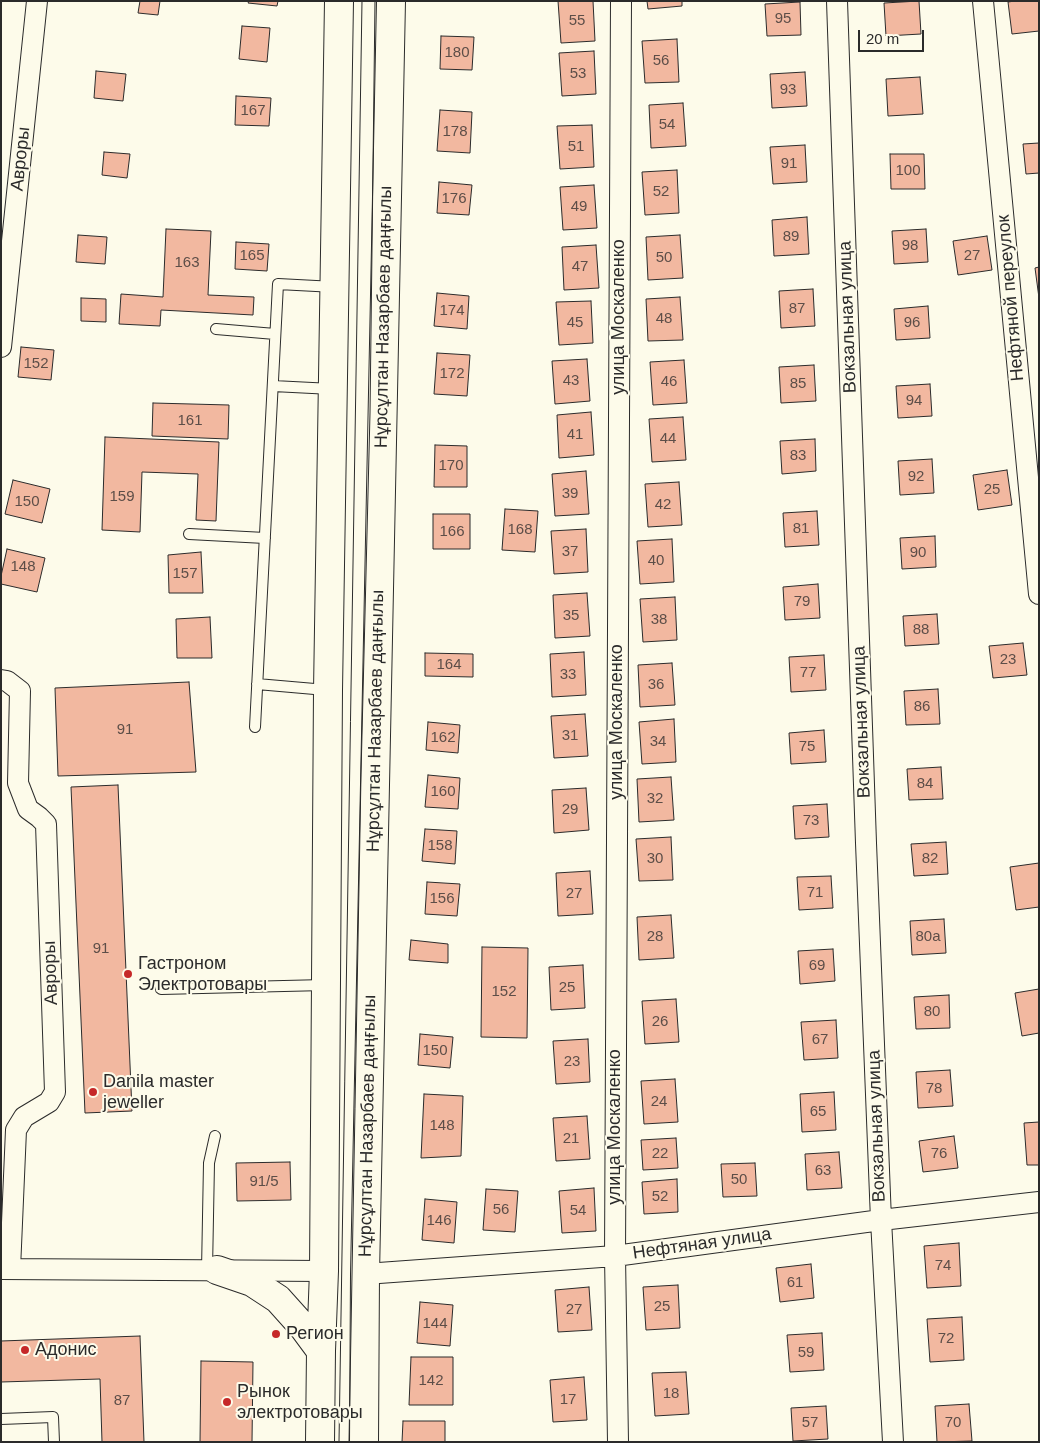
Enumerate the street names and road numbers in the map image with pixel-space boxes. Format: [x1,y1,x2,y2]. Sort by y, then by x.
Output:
street label: Авроры [7,126,35,192]
street label: Нұрсұлтан Назарбаев даңғылы [371,186,397,448]
street label: Нефтяной переулок [993,214,1029,382]
street label: улица Москаленко [608,239,630,395]
street label: Вокзальная улица [835,240,861,394]
street label: Нұрсұлтан Назарбаев даңғылы [363,590,389,852]
street label: улица Москаленко [606,644,628,800]
street label: Вокзальная улица [849,645,875,799]
street label: Авроры [39,940,63,1006]
street label: Нұрсұлтан Назарбаев даңғылы [355,995,381,1257]
street label: улица Москаленко [604,1049,626,1205]
street label: Вокзальная улица [864,1049,890,1203]
street label: Нефтяная улица [631,1224,773,1264]

